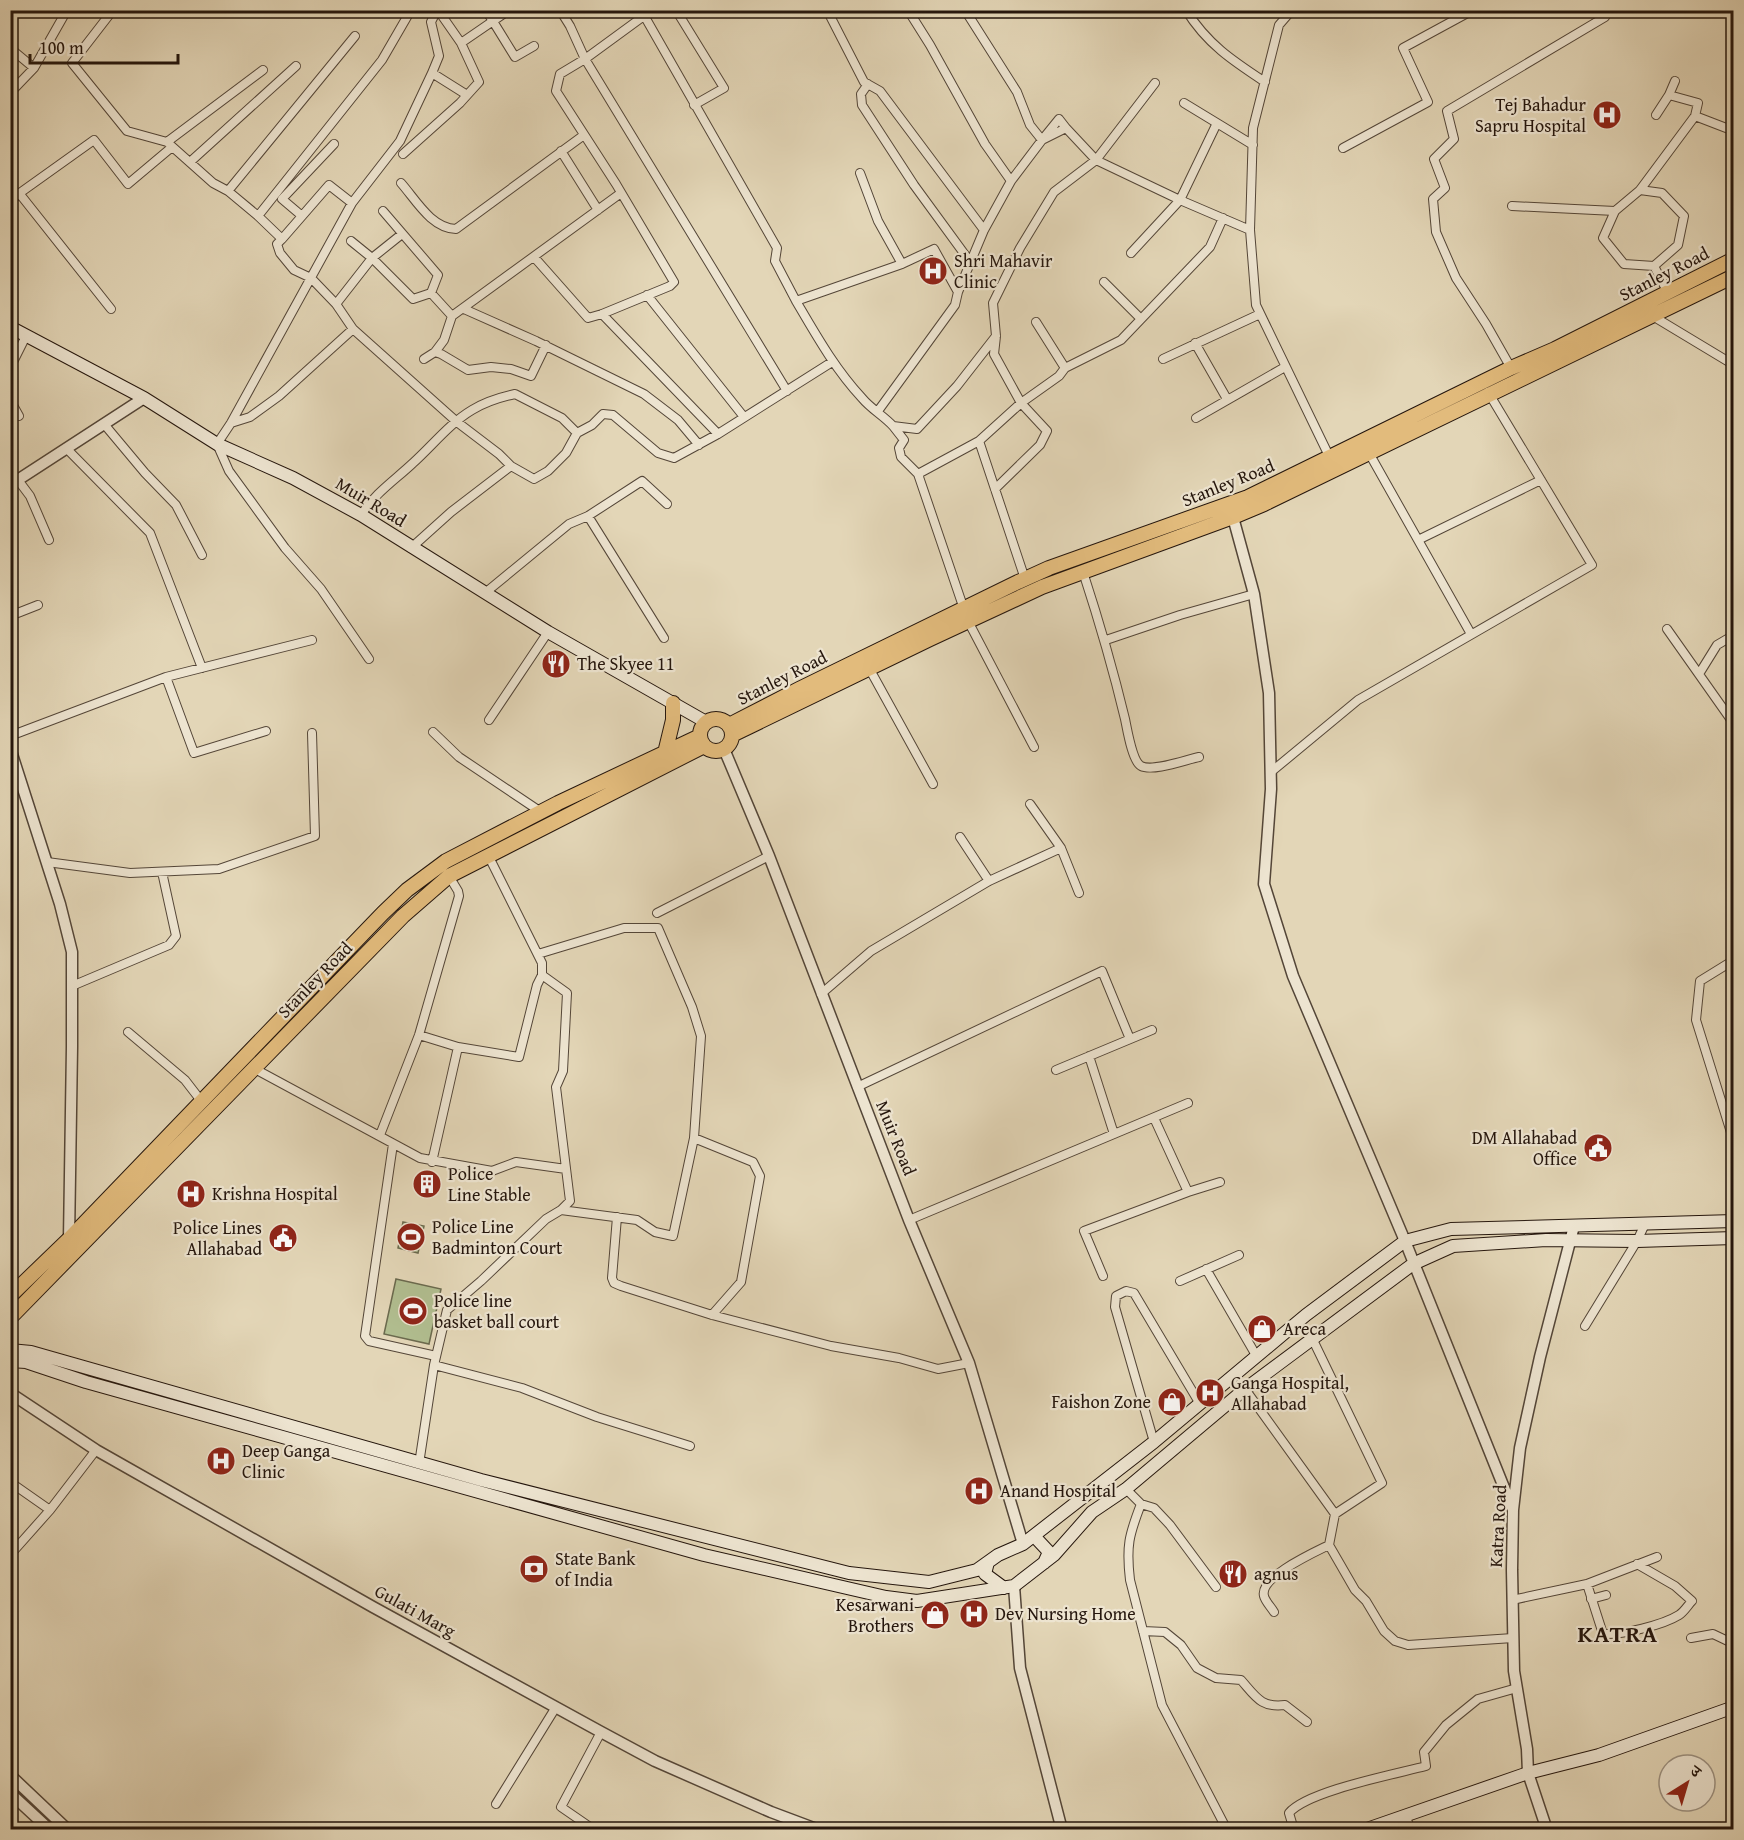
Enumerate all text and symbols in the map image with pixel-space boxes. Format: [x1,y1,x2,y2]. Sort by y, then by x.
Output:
scale bar [30,27,178,65]
text: 100 m [39,34,84,61]
place label: Tej Bahadur Sapru Hospital [1475,91,1587,139]
hospital icon: Tej Bahadur Sapru Hospital [1591,99,1623,131]
street label: Stanley Road [1614,239,1714,308]
place label: Shri Mahavir Clinic [954,247,1053,295]
hospital icon: Shri Mahavir Clinic [917,255,949,287]
street label: Stanley Road [1177,452,1279,513]
street label: Muir Road [331,470,412,534]
street label: Stanley Road [732,643,832,712]
restaurant icon: The Skyee 11 [540,648,572,680]
place label: The Skyee 11 [577,650,674,677]
street label: Stanley Road [271,935,359,1024]
street label: Muir Road [869,1096,924,1180]
place label: DM Allahabad Office [1472,1124,1577,1172]
public building icon: DM Allahabad Office [1582,1132,1614,1164]
place label: Police Line Stable [448,1160,531,1208]
building icon: Police Line Stable [411,1168,443,1200]
hospital icon: Krishna Hospital [175,1178,207,1210]
place label: Krishna Hospital [212,1180,338,1207]
place label: Police Line Badminton Court [432,1213,563,1261]
place label: Police Lines Allahabad [173,1214,262,1262]
sports icon: Police Line Badminton Court [395,1221,427,1253]
public building icon: Police Lines Allahabad [267,1222,299,1254]
place label: Police line basket ball court [434,1287,560,1335]
sports icon: Police line basket ball court [397,1295,429,1327]
shop icon: Areca [1246,1313,1278,1345]
place label: Areca [1283,1315,1326,1342]
place label: Ganga Hospital, Allahabad [1231,1369,1349,1417]
hospital icon: Ganga Hospital, Allahabad [1194,1377,1226,1409]
shop icon: Faishon Zone [1156,1386,1188,1418]
place label: Faishon Zone [1052,1388,1151,1415]
place label: Deep Ganga Clinic [242,1437,331,1485]
hospital icon: Deep Ganga Clinic [205,1445,237,1477]
hospital icon: Anand Hospital [963,1475,995,1507]
place label: Anand Hospital [1000,1477,1116,1504]
street label: Katra Road [1482,1483,1513,1568]
place label: State Bank of India [555,1545,636,1593]
bank icon: State Bank of India [518,1553,550,1585]
restaurant icon: agnus [1217,1558,1249,1590]
place label: agnus [1254,1560,1298,1587]
street label: Gulati Marg [370,1577,461,1644]
place label: Kesarwani Brothers [836,1591,914,1639]
hospital icon: Dev Nursing Home [958,1598,990,1630]
shop icon: Kesarwani Brothers [919,1599,951,1631]
place label: Dev Nursing Home [995,1600,1136,1627]
district label: KATRA [1577,1616,1659,1651]
north arrow [1657,1753,1717,1813]
text: उ [1685,1758,1708,1784]

